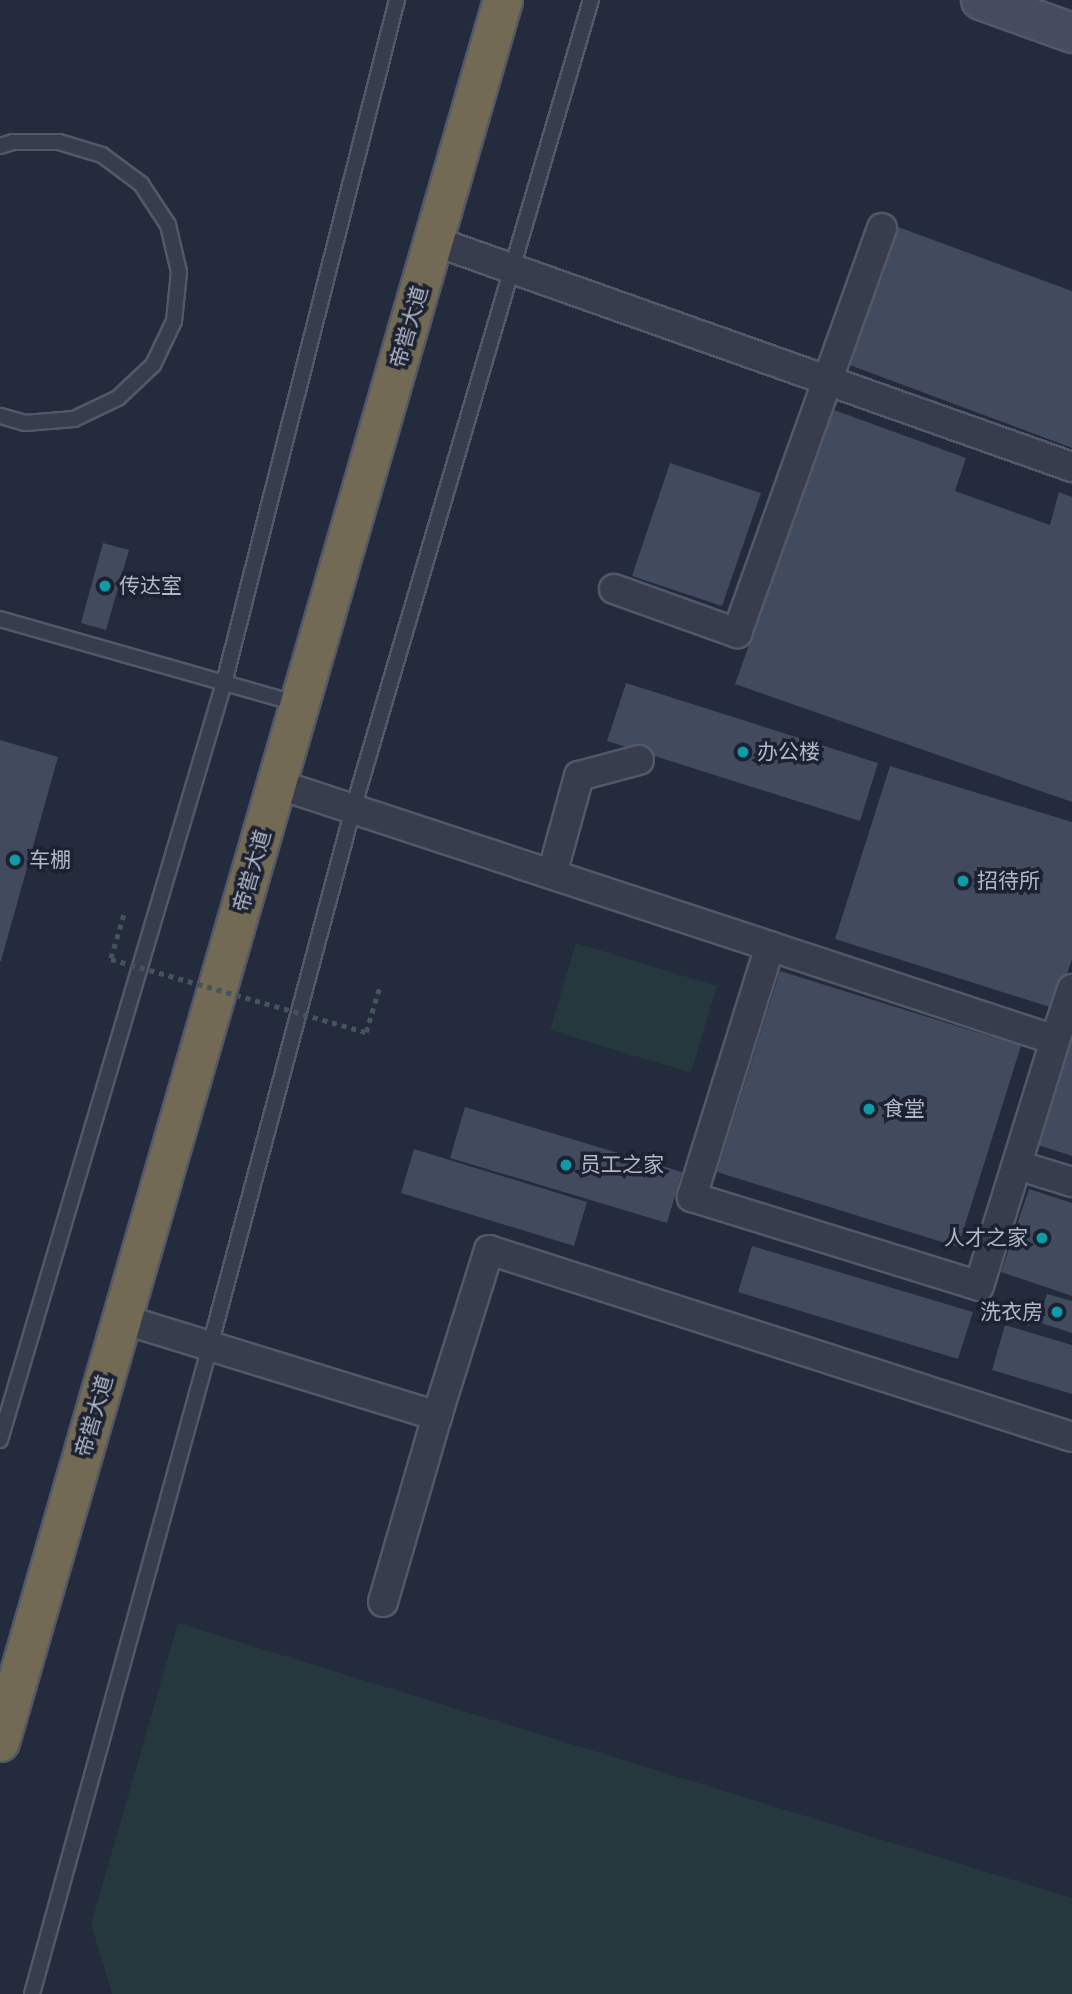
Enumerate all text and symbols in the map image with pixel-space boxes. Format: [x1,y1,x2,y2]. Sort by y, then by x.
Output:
street label: 帝喾大道 [385,283,433,371]
place label: 传达室 [119,573,182,599]
marker: 传达室 [97,578,113,594]
place label: 办公楼 [757,739,820,765]
marker: 办公楼 [735,744,751,760]
street label: 帝喾大道 [228,827,276,915]
place label: 车棚 [29,847,71,873]
marker: 车棚 [7,852,23,868]
place label: 招待所 [977,868,1040,894]
marker: 招待所 [955,873,971,889]
place label: 食堂 [883,1096,925,1122]
marker: 食堂 [861,1101,877,1117]
place label: 员工之家 [580,1152,664,1178]
marker: 员工之家 [558,1157,574,1173]
place label: 人才之家 [944,1225,1028,1251]
marker: 人才之家 [1034,1230,1050,1246]
place label: 洗衣房 [980,1299,1043,1325]
marker: 洗衣房 [1049,1304,1065,1320]
street label: 帝喾大道 [70,1372,118,1460]

